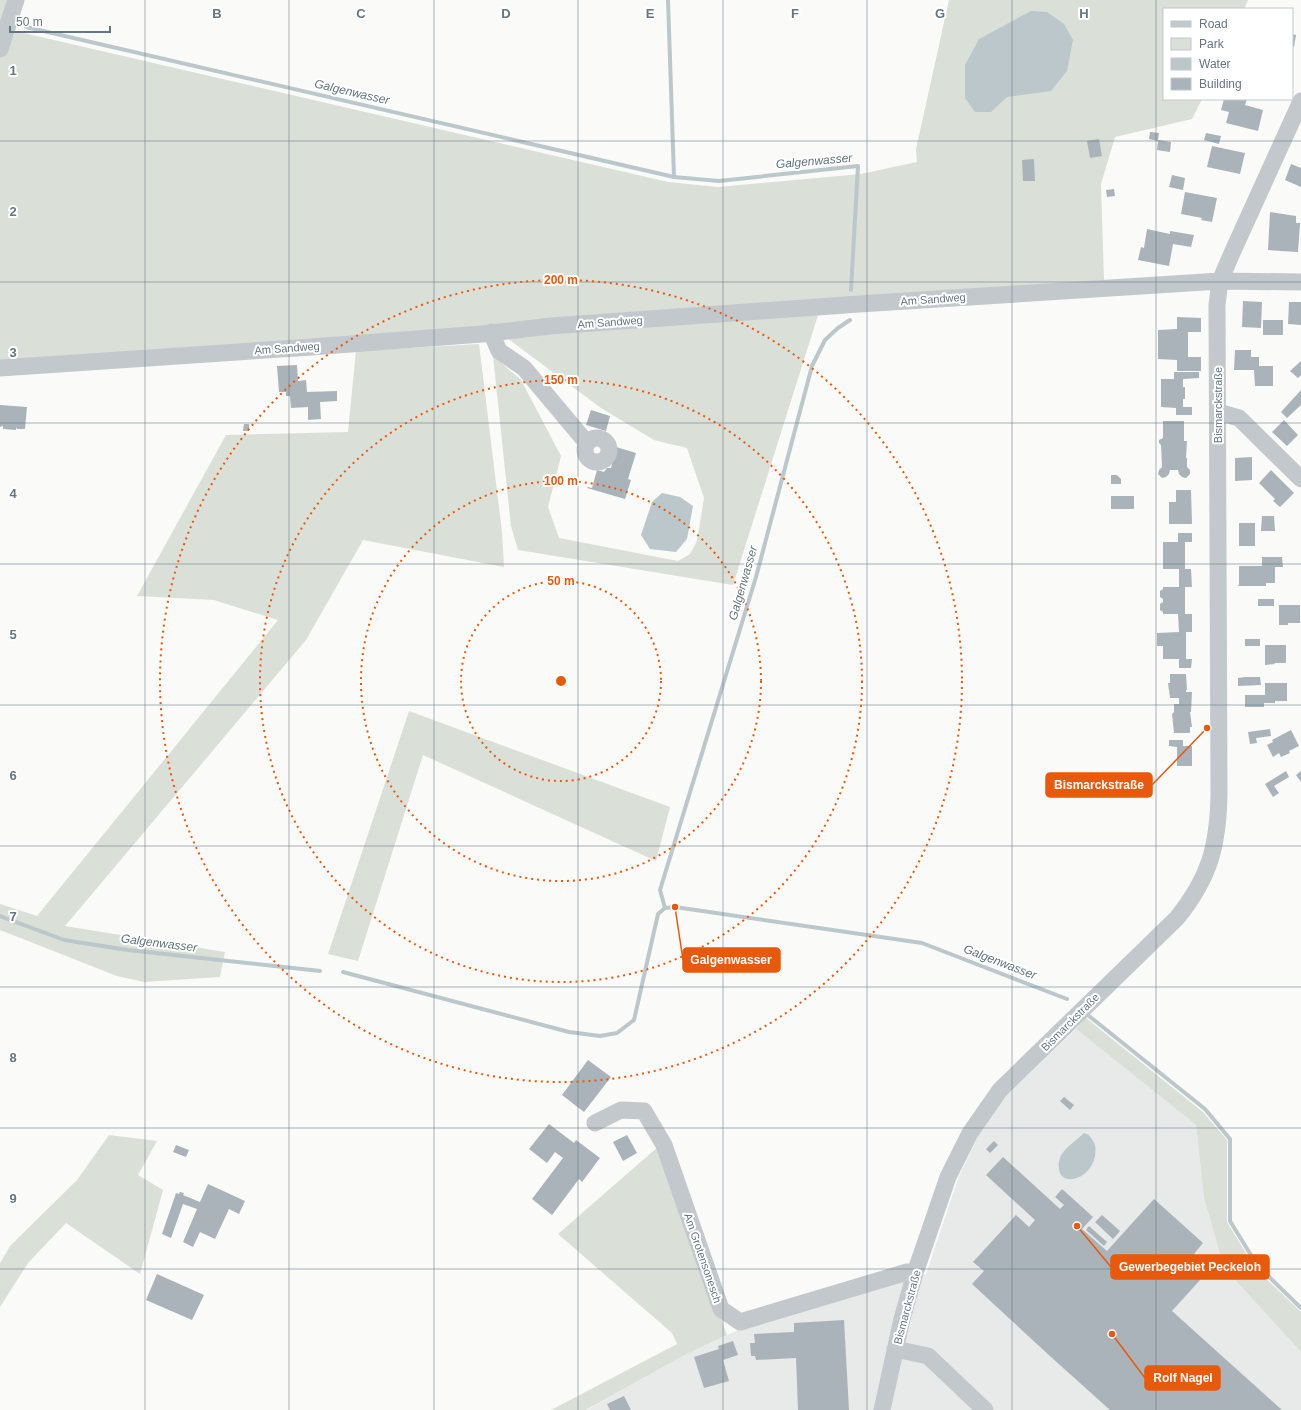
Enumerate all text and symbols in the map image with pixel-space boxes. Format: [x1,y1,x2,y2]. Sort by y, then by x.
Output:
text: B [212,6,222,21]
text: C [356,6,366,21]
text: D [501,6,511,21]
text: E [646,6,655,21]
text: F [791,6,799,21]
text: G [935,6,945,21]
text: H [1079,6,1089,21]
scale bar [10,8,110,34]
legend [1163,8,1293,100]
text: 50 m [16,15,43,29]
text: Road [1199,17,1228,31]
text: Park [1199,37,1225,51]
text: Water [1199,57,1231,71]
text: 1 [9,63,17,78]
water label: Galgenwasser [313,77,392,108]
text: Building [1199,77,1242,91]
water label: Galgenwasser [775,151,854,171]
text: 2 [9,204,17,219]
text: 200 m [544,273,578,287]
street label: Am Sandweg [900,291,966,307]
street label: Am Sandweg [577,314,643,330]
street label: Am Sandweg [254,340,320,356]
text: 3 [9,345,17,360]
street label: Bismarckstraße [1212,367,1224,443]
text: 150 m [544,373,578,387]
text: 100 m [544,474,578,488]
text: 4 [9,486,17,501]
water label: Galgenwasser [726,543,761,622]
text: 50 m [547,574,575,588]
text: 5 [9,627,17,642]
centre of rings [554,674,568,688]
text: 6 [9,768,17,783]
callout: Bismarckstraße [1046,773,1152,797]
text: Bismarckstraße [1054,778,1144,792]
text: 7 [9,909,17,924]
water label: Galgenwasser [120,931,199,955]
water label: Galgenwasser [962,942,1039,983]
callout: Galgenwasser [683,948,780,972]
text: Galgenwasser [690,953,772,967]
street label: Bismarckstraße [1039,991,1101,1053]
text: 8 [9,1050,17,1065]
text: 9 [9,1191,17,1206]
street label: Am Grotensonesch [682,1212,724,1304]
callout: Gewerbegebiet Peckeloh [1111,1255,1269,1279]
text: Gewerbegebiet Peckeloh [1119,1260,1261,1274]
street label: Bismarckstraße [891,1269,923,1345]
callout: Rolf Nagel [1145,1366,1220,1390]
text: Rolf Nagel [1153,1371,1213,1385]

